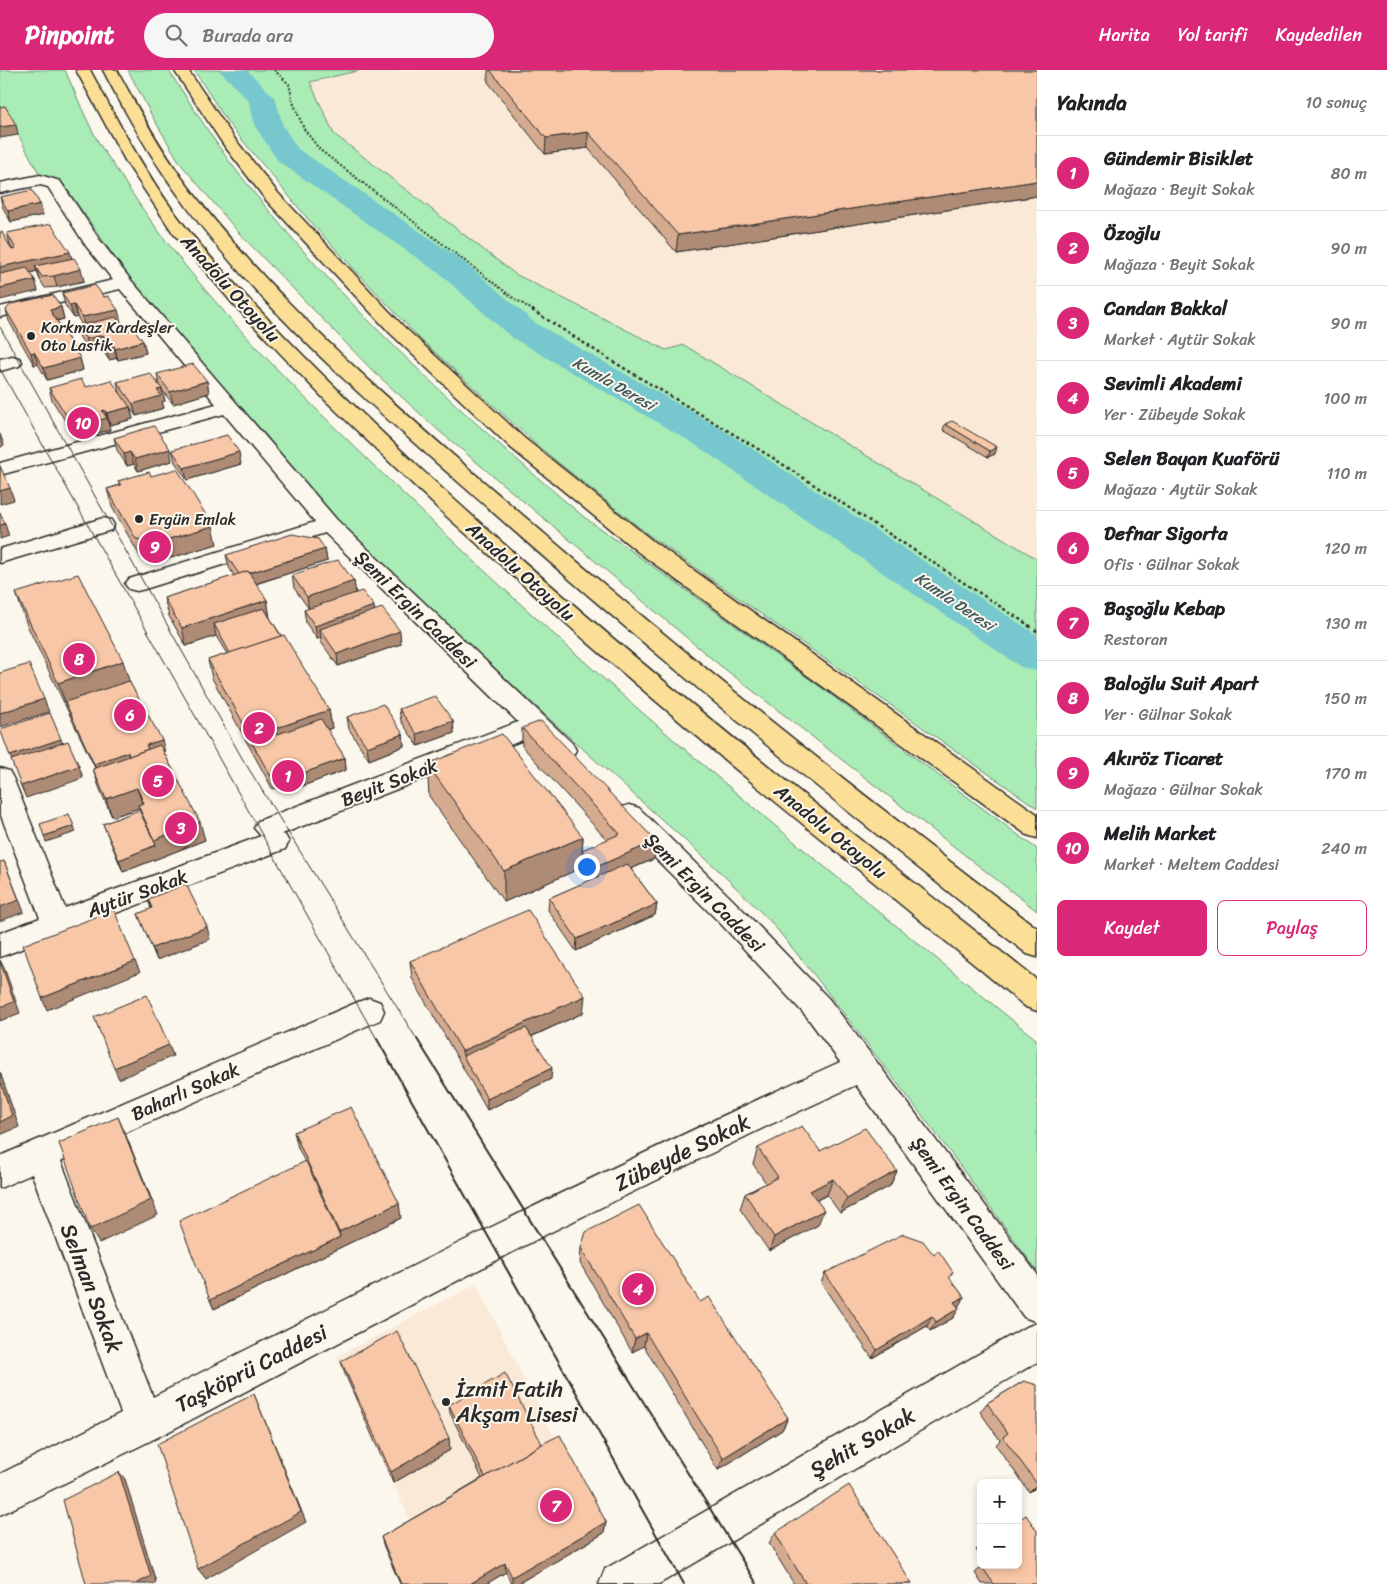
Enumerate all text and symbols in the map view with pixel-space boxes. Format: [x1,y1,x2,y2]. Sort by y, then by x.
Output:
search box [144,13,494,58]
text: Pinpoint [25,14,114,56]
text: Burada ara [202,19,293,52]
text: Harita [1099,19,1150,51]
text: Yol tarifi [1178,19,1247,51]
text: Kaydedilen [1275,19,1362,51]
icon: search [162,21,190,49]
text: Yakında [1057,84,1127,122]
text: 10 sonuç [1305,88,1367,117]
text: Gündemir Bisiklet [1104,142,1253,175]
text: 1 [1070,159,1076,188]
text: 80 m [1331,159,1367,188]
text: Mağaza · Beyit Sokak [1104,175,1255,204]
text: Özoğlu [1104,217,1160,250]
street label: Anadolu Otoyolu [172,225,289,351]
text: 2 [1068,234,1078,263]
text: 90 m [1331,234,1367,263]
text: Mağaza · Beyit Sokak [1104,250,1255,279]
text: Candan Bakkal [1104,292,1227,325]
text: 3 [1069,309,1077,338]
text: 90 m [1331,309,1367,338]
place label: Korkmaz Kardeşler Oto Lastik [41,313,175,360]
text: Market · Aytür Sokak [1104,325,1256,354]
marker: Korkmaz Kardeşler Oto Lastik [25,330,37,342]
water label: Kumla Deresi [567,348,664,421]
text: Sevimli Akademi [1104,367,1242,400]
text: 4 [1068,384,1078,413]
text: 100 m [1323,384,1367,413]
text: Yer · Zübeyde Sokak [1104,400,1246,429]
pin: 10 [67,404,99,442]
text: Selen Bayan Kuaförü [1104,442,1279,475]
text: 5 [1068,459,1078,488]
text: 110 m [1327,459,1367,488]
text: Mağaza · Aytür Sokak [1104,475,1258,504]
place label: Ergün Emlak [149,505,236,534]
street label: Anadolu Otoyolu [458,512,583,630]
marker: Ergün Emlak [133,513,145,525]
text: Defnar Sigorta [1104,517,1227,550]
pin: 9 [139,528,171,566]
text: 6 [1068,534,1078,563]
text: 120 m [1324,534,1367,563]
street label: Şemi Ergin Caddesi [347,542,485,677]
text: Ofis · Gülnar Sokak [1104,550,1240,579]
water label: Kumla Deresi [909,564,1004,641]
text: Başoğlu Kebap [1104,592,1225,625]
text: 7 [1068,609,1078,638]
text: 130 m [1325,609,1367,638]
text: Restoran [1104,625,1168,654]
pin: 8 [63,640,95,678]
text: Baloğlu Suit Apart [1104,667,1258,700]
text: 8 [1068,684,1078,713]
text: 150 m [1324,684,1367,713]
pin: 6 [114,696,146,734]
text: Yer · Gülnar Sokak [1104,700,1232,729]
pin: 2 [243,709,275,747]
text: Akıröz Ticaret [1104,742,1223,775]
street label: Beyit Sokak [336,749,443,816]
pin: 1 [272,757,304,795]
text: 9 [1068,759,1078,788]
text: 170 m [1324,759,1367,788]
pin: 5 [142,762,174,800]
street label: Anadolu Otoyolu [766,775,895,888]
text: Mağaza · Gülnar Sokak [1104,775,1263,804]
pin: 3 [165,809,197,847]
text: Melih Market [1104,817,1217,850]
street label: Şemi Ergin Caddesi [636,824,773,961]
text: 10 [1065,834,1081,863]
text: 240 m [1321,834,1367,863]
text: Market · Meltem Caddesi [1104,850,1279,879]
your location [574,854,600,880]
street label: Aytür Sokak [81,860,192,927]
button: Kaydet [1057,900,1207,956]
button: Paylaş [1217,900,1367,956]
street label: Baharlı Sokak [126,1053,245,1130]
street label: Zübeyde Sokak [607,1102,757,1202]
street label: Şemi Ergin Caddesi [902,1129,1023,1278]
street label: Selman Sokak [49,1218,134,1359]
pin: 4 [622,1270,654,1308]
street label: Taşköprü Caddesi [168,1313,335,1424]
place label: İzmit Fatih Akşam Lisesi [455,1370,579,1434]
marker: İzmit Fatih Akşam Lisesi [440,1396,452,1408]
street label: Şehit Sokak [802,1396,923,1489]
map controls [977,1479,1022,1569]
button: + [977,1479,1022,1524]
pin: 7 [540,1487,572,1525]
button: − [977,1524,1022,1569]

